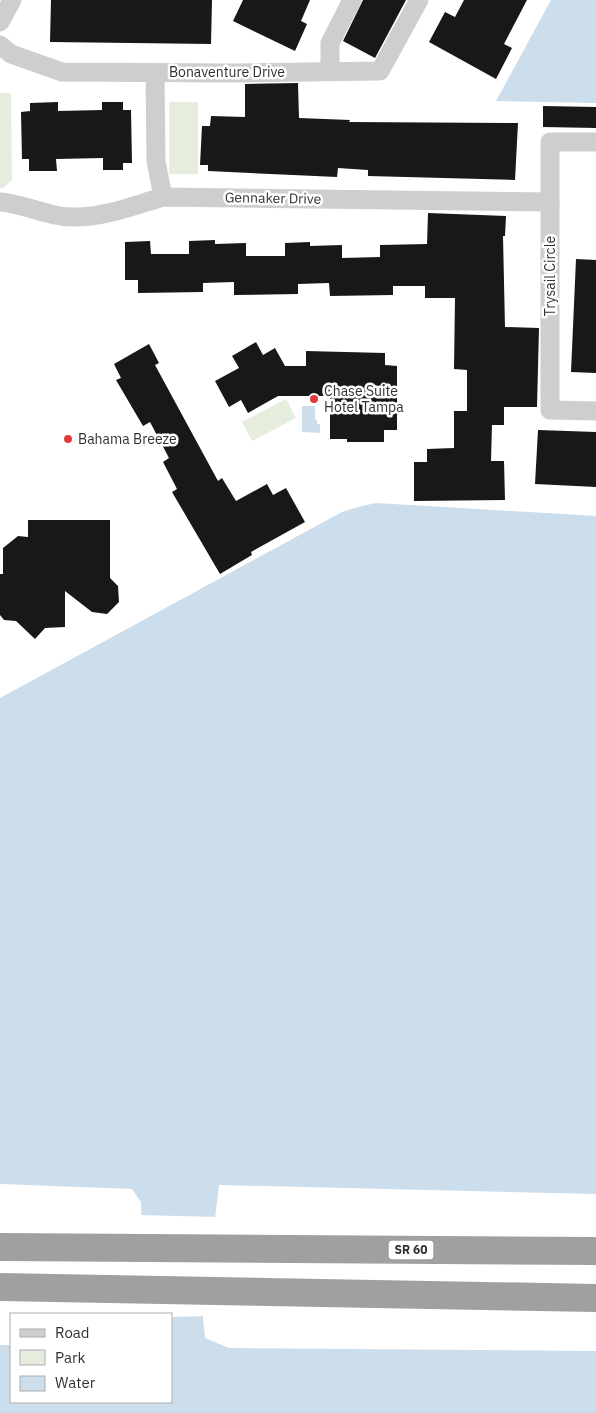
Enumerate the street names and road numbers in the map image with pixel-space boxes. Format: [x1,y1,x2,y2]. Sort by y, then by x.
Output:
street label: Bonaventure Drive [169,63,285,81]
street label: Gennaker Drive [225,188,322,208]
street label: Trysail Circle [541,236,559,316]
road number: SR 60 [388,1240,434,1260]

